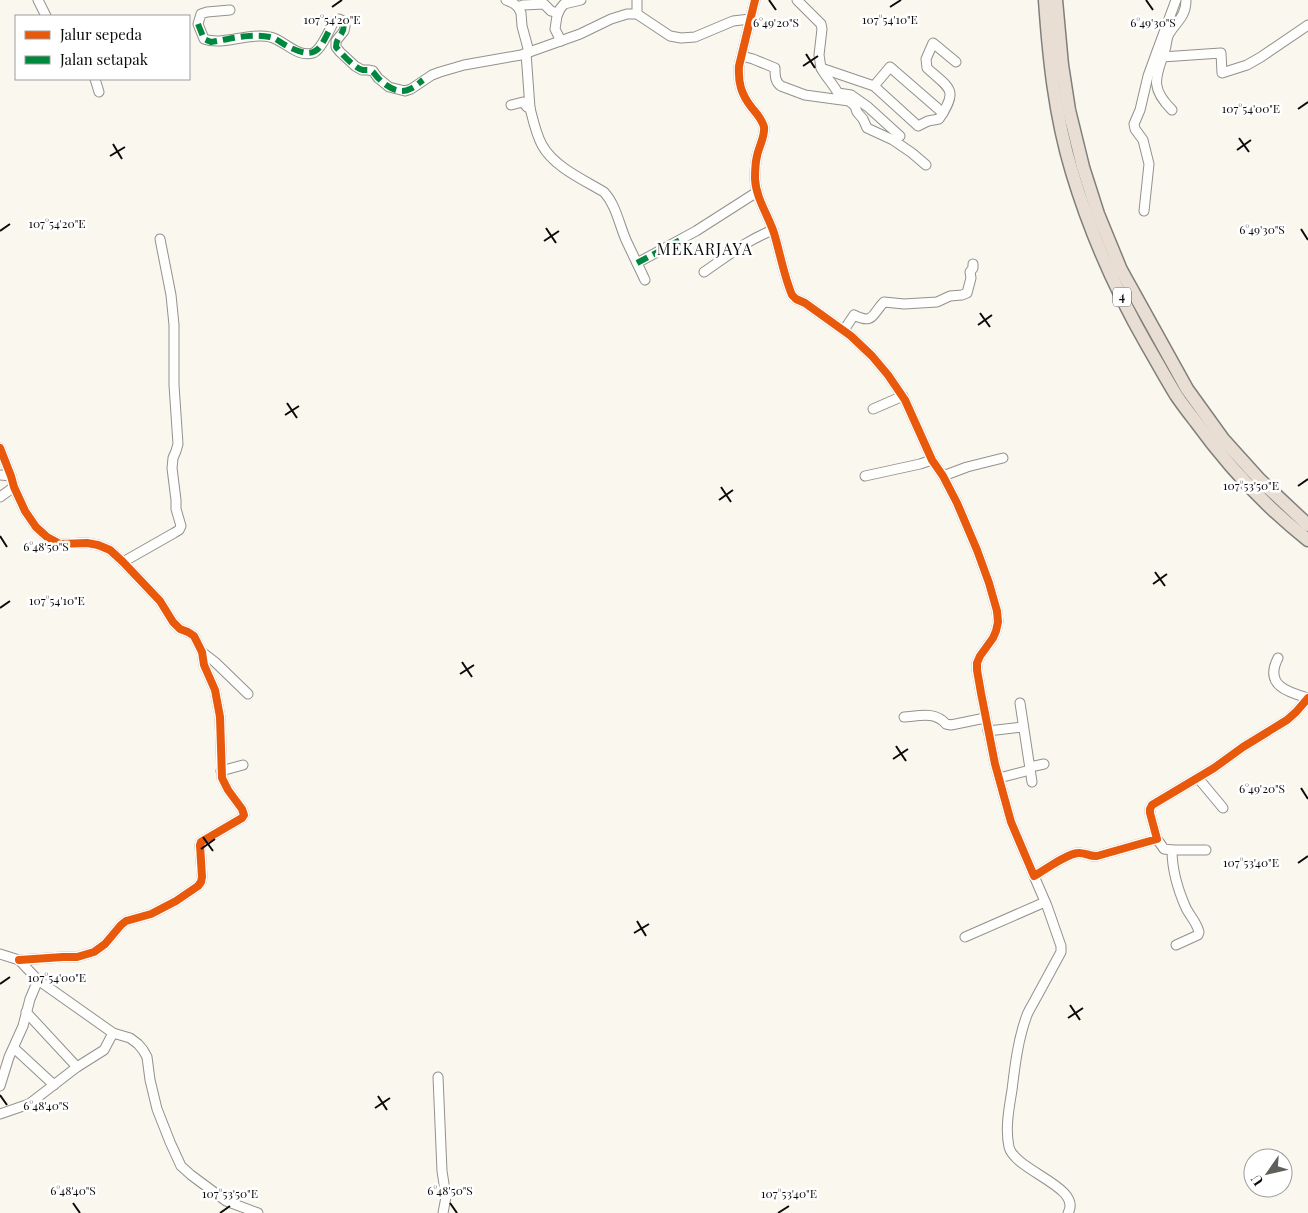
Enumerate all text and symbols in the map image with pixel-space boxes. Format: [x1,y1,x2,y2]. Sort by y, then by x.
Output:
text: 107°54'20"E [303,11,361,27]
text: 107°54'10"E [862,11,918,27]
text: 6°49'20"S [753,14,799,30]
text: 6°49'30"S [1130,14,1176,30]
legend [15,15,190,80]
text: Jalur sepeda [59,24,142,44]
text: Jalan setapak [59,49,149,69]
text: 107°54'00"E [1222,100,1280,116]
text: 107°54'20"E [28,215,86,231]
text: 6°49'30"S [1239,221,1285,237]
district label: MEKARJAYA [657,238,753,259]
road number: 4 [1113,288,1131,306]
text: 107°53'50"E [1223,477,1279,493]
text: 6°48'50"S [23,538,69,554]
text: 107°54'10"E [29,592,85,608]
text: 6°49'20"S [1239,780,1285,796]
text: 107°53'40"E [1223,854,1279,870]
text: 107°54'00"E [28,969,86,985]
text: 6°48'40"S [23,1097,69,1113]
north arrow [1243,1148,1293,1198]
text: U [1246,1171,1267,1190]
text: 6°48'40"S [50,1182,96,1198]
text: 6°48'50"S [427,1182,473,1198]
text: 107°53'50"E [202,1185,258,1201]
text: 107°53'40"E [761,1185,817,1201]

